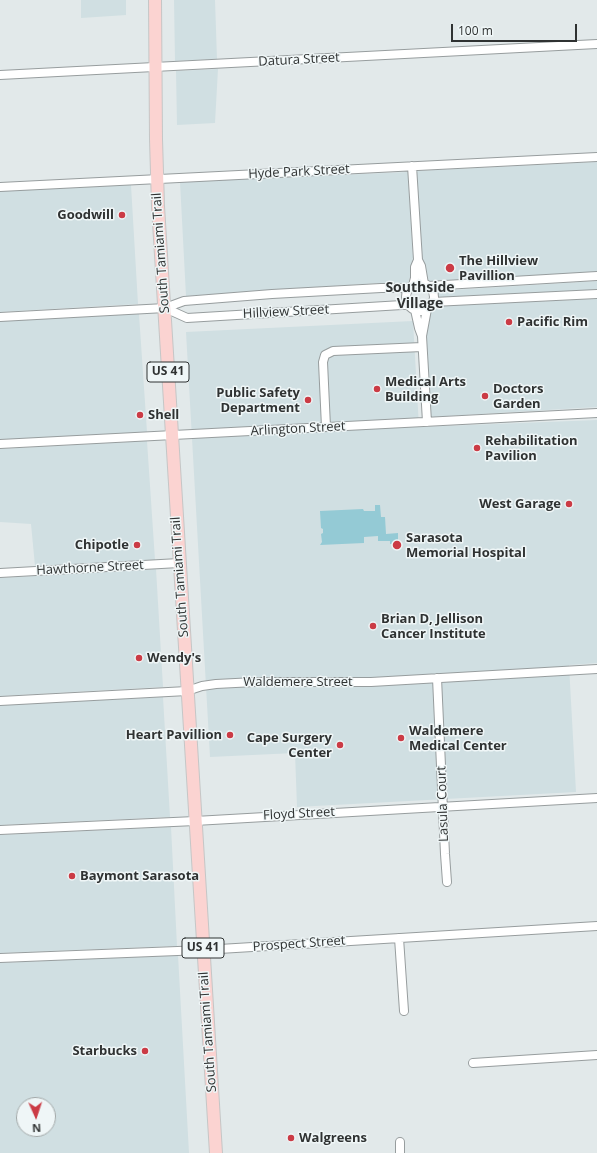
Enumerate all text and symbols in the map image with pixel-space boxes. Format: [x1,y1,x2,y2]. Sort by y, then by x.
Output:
scale bar [453,16,579,42]
text: 100 m [458,22,493,39]
street label: Datura Street [258,50,340,70]
street label: Hyde Park Street [248,162,350,182]
street label: South Tamiami Trail [149,192,173,314]
place label: Goodwill [57,207,114,223]
marker: Goodwill [117,210,127,220]
place label: The Hillview Pavillion [459,253,538,284]
marker: The Hillview Pavillion [444,262,456,274]
district label: Southside Village [385,280,455,312]
street label: Hillview Street [243,302,329,322]
place label: Pacific Rim [517,314,588,330]
marker: Pacific Rim [504,317,514,327]
road number: US 41 [147,362,189,382]
place label: Medical Arts Building [385,374,466,405]
place label: Doctors Garden [493,381,543,412]
marker: Medical Arts Building [372,384,382,394]
place label: Public Safety Department [216,385,300,416]
marker: Doctors Garden [480,391,490,401]
marker: Public Safety Department [303,395,313,405]
place label: Shell [148,407,179,423]
marker: Shell [135,410,145,420]
street label: Arlington Street [250,419,346,439]
place label: Rehabilitation Pavilion [485,433,577,464]
marker: Rehabilitation Pavilion [472,443,482,453]
place label: West Garage [479,496,561,512]
marker: West Garage [564,499,574,509]
street label: South Tamiami Trail [168,516,192,638]
place label: Sarasota Memorial Hospital [406,530,526,561]
place label: Chipotle [75,537,129,553]
marker: Sarasota Memorial Hospital [391,539,403,551]
marker: Chipotle [132,540,142,550]
street label: Hawthorne Street [36,557,144,579]
place label: Brian D, Jellison Cancer Institute [381,611,486,642]
marker: Brian D, Jellison Cancer Institute [368,621,378,631]
place label: Wendy's [147,650,201,666]
marker: Wendy's [134,653,144,663]
street label: Waldemere Street [243,674,353,690]
place label: Waldemere Medical Center [409,723,507,754]
place label: Heart Pavillion [126,727,222,743]
marker: Heart Pavillion [225,730,235,740]
place label: Cape Surgery Center [247,730,332,761]
marker: Waldemere Medical Center [396,733,406,743]
marker: Cape Surgery Center [335,740,345,750]
street label: Lasula Court [434,766,452,842]
street label: Floyd Street [263,804,335,824]
place label: Baymont Sarasota [80,868,199,884]
marker: Baymont Sarasota [67,871,77,881]
street label: Prospect Street [252,933,346,955]
road number: US 41 [182,938,224,958]
street label: South Tamiami Trail [196,971,220,1093]
place label: Starbucks [72,1043,137,1059]
marker: Starbucks [140,1046,150,1056]
north arrow [16,1097,56,1137]
text: N [32,1121,41,1136]
place label: Walgreens [299,1130,367,1146]
marker: Walgreens [286,1133,296,1143]

